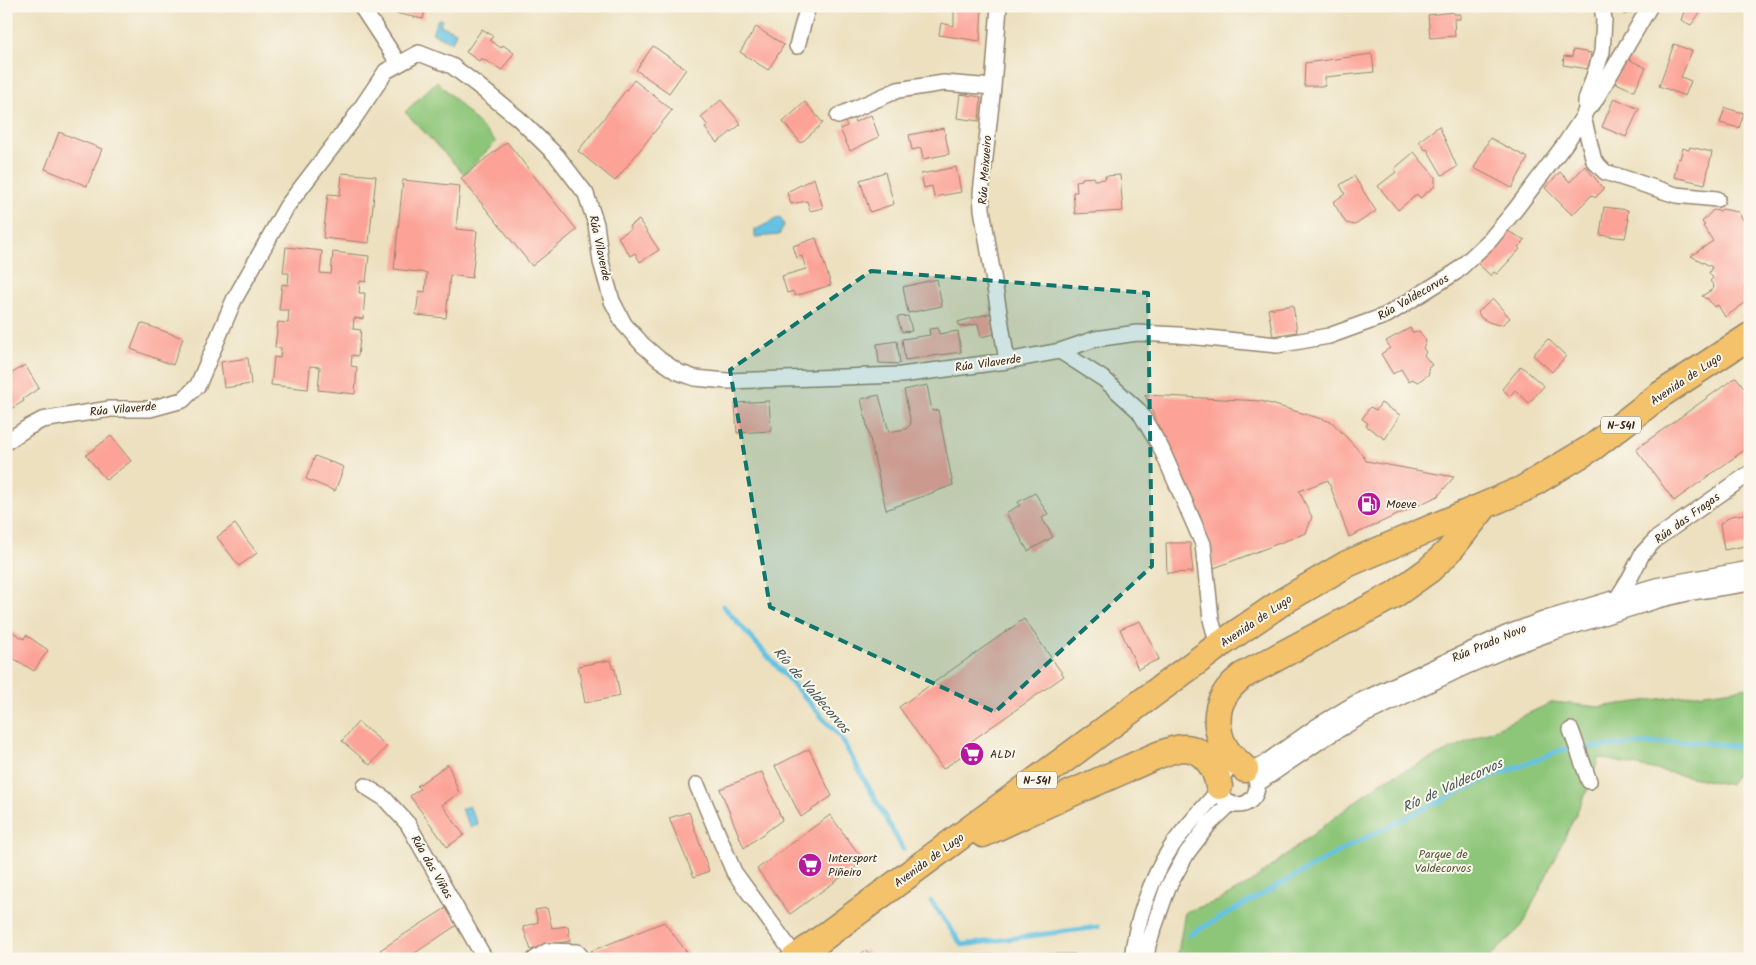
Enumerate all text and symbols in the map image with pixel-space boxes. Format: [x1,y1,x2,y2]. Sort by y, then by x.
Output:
street label: Rúa Meixueiro [974,135,997,205]
street label: Rúa Vilaverde [583,213,616,283]
street label: Rúa Valdecorvos [1374,269,1453,326]
street label: Avenida de Lugo [1647,348,1726,411]
street label: Rúa Vilaverde [954,349,1023,378]
street label: Rúa Vilaverde [89,397,158,422]
road number: N-541 [1601,416,1641,434]
street label: Rúa das Fragas [1651,488,1724,549]
fuel station icon: Moeve [1356,491,1382,517]
place label: Moeve [1386,495,1417,514]
street label: Avenida de Lugo [1217,590,1296,653]
street label: Rúa Prado Novo [1449,619,1530,668]
water label: Río de Valdecorvos [767,642,856,740]
supermarket icon: ALDI [959,741,985,767]
place label: ALDI [990,745,1016,764]
water label: Río de Valdecorvos [1399,752,1508,819]
road number: N-541 [1017,772,1057,788]
street label: Avenida de Lugo [890,828,968,893]
street label: Rúa das Viñas [406,832,458,903]
park label: Parque de Valdecorvos [1415,845,1471,878]
place label: Intersport Piñeiro [828,849,877,882]
supermarket icon: Intersport Piñeiro [797,852,823,878]

